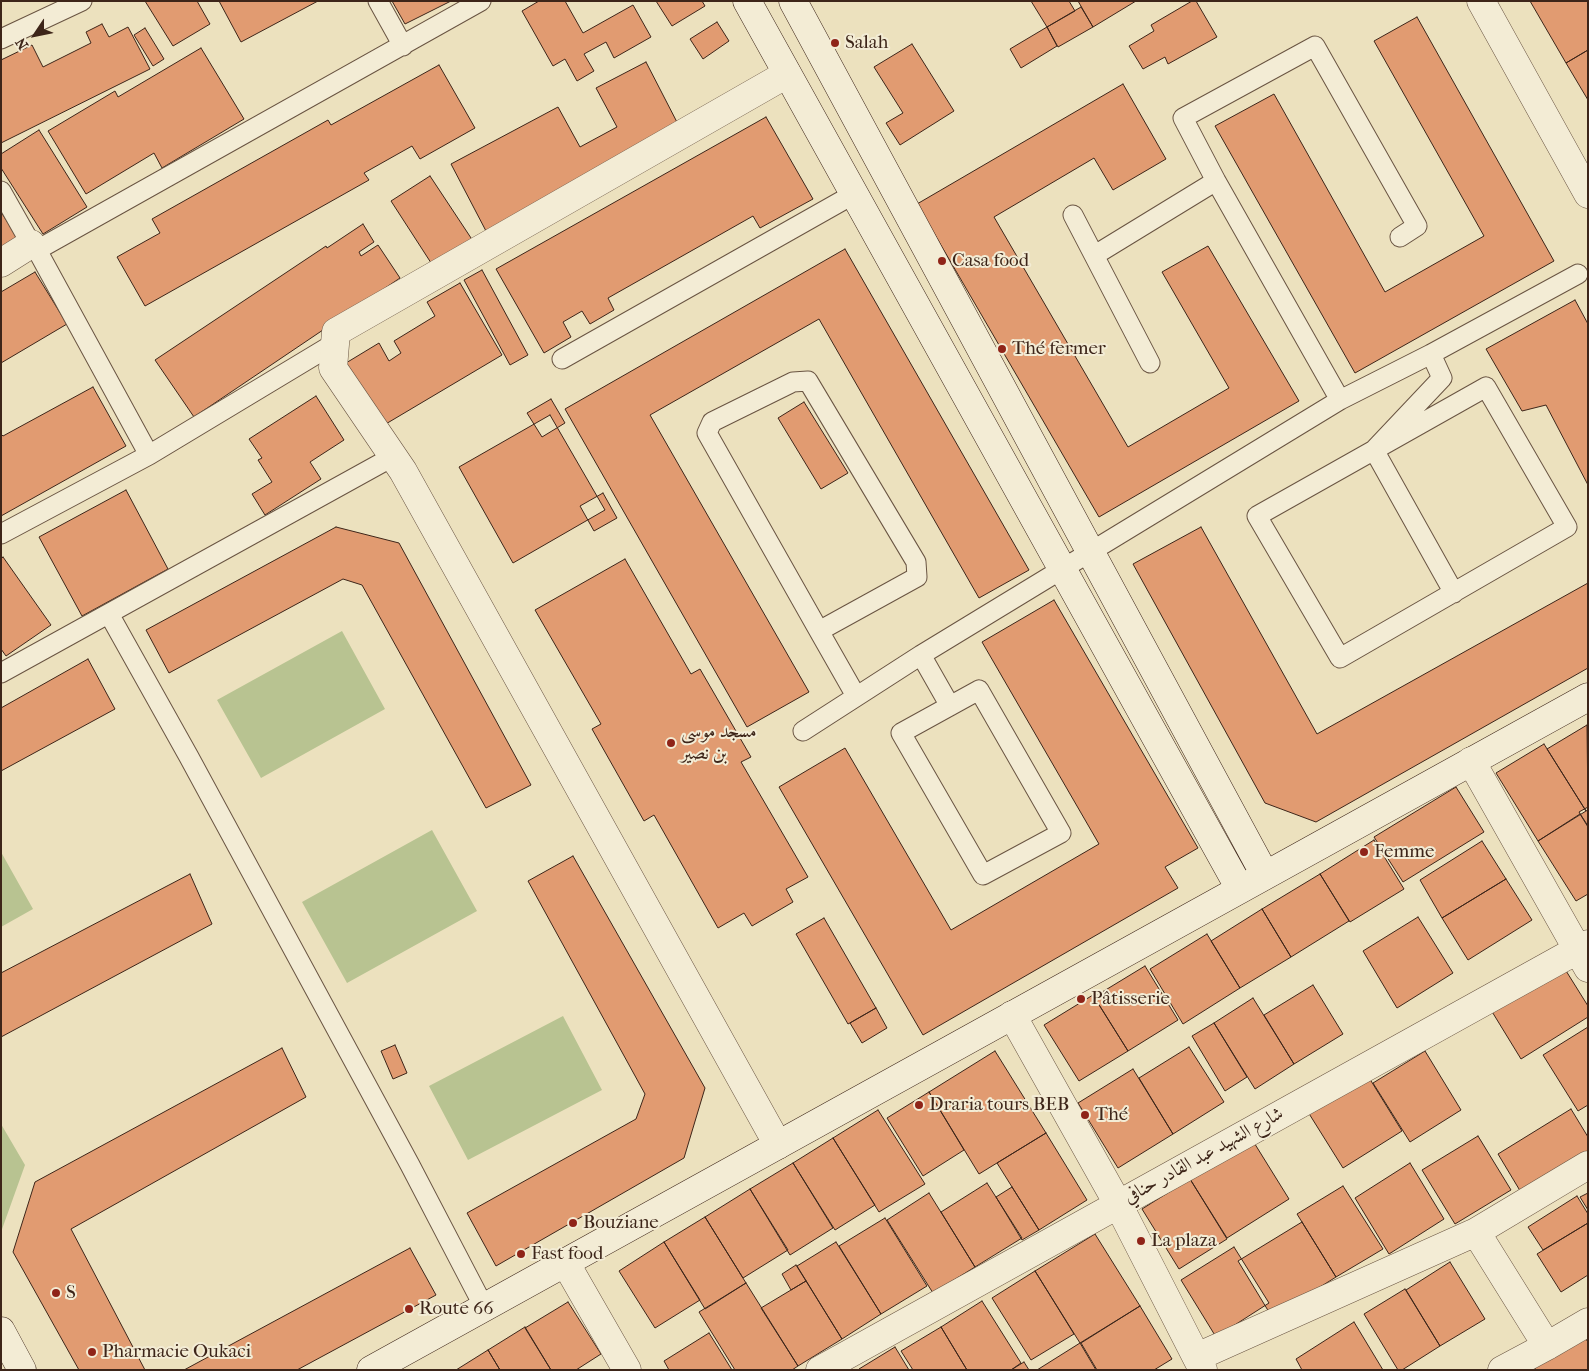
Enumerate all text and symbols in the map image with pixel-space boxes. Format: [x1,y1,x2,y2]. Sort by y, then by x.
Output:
north arrow [10,10,60,60]
place label: Salah [845,32,888,54]
text: N [12,35,32,53]
marker: Salah [829,37,841,49]
place label: Casa food [952,250,1029,272]
marker: Casa food [936,255,948,267]
place label: Thé fermer [1012,338,1106,360]
marker: Thé fermer [996,343,1008,355]
place label: مسجد موسى بن نصير [681,721,757,765]
marker: مسجد موسى بن نصير [665,737,677,749]
place label: Femme [1374,841,1434,863]
marker: Femme [1358,846,1370,858]
place label: Pâtisserie [1091,988,1170,1010]
marker: Pâtisserie [1075,993,1087,1005]
place label: Draria tours BEB [929,1094,1069,1116]
marker: Draria tours BEB [913,1099,925,1111]
street label: شارع الشهيد عبد القادر حنافي [1120,1103,1288,1209]
place label: Thé [1095,1104,1128,1126]
marker: Thé [1079,1109,1091,1121]
place label: Bouziane [583,1212,659,1234]
marker: Bouziane [567,1217,579,1229]
place label: La plaza [1151,1230,1217,1252]
marker: La plaza [1135,1235,1147,1247]
place label: Fast food [531,1243,603,1265]
marker: Fast food [515,1248,527,1260]
place label: S [66,1282,76,1304]
marker: S [50,1287,62,1299]
place label: Route 66 [419,1298,494,1320]
marker: Route 66 [403,1303,415,1315]
place label: Pharmacie Oukaci [102,1341,251,1363]
marker: Pharmacie Oukaci [86,1346,98,1358]

